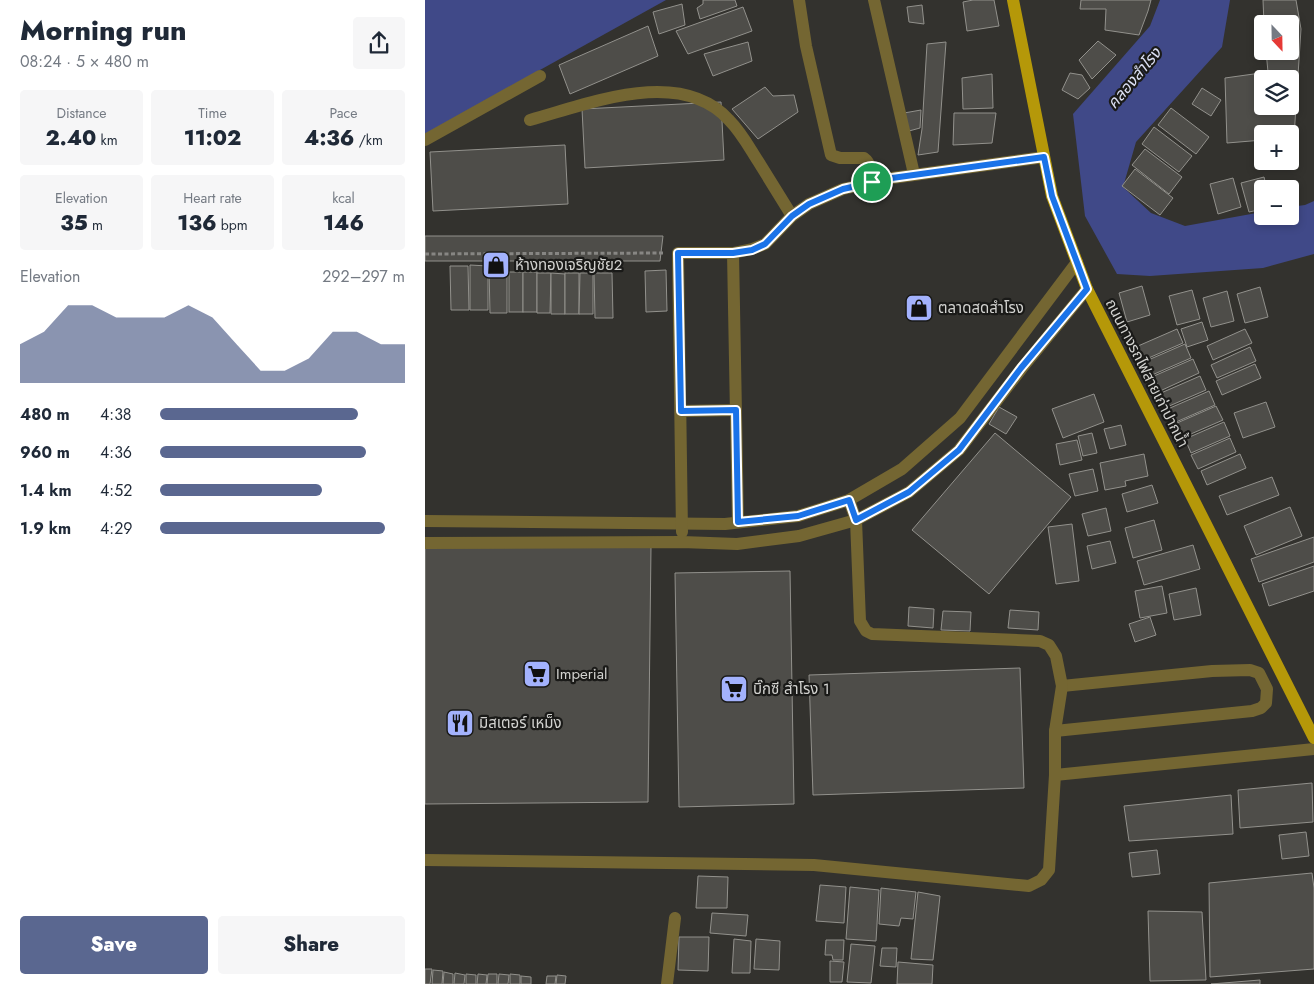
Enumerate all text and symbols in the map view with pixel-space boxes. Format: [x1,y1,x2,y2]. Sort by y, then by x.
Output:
text: Morning run [20,10,186,51]
north arrow [1254,15,1299,60]
map controls [1254,15,1299,225]
button: share [353,17,405,69]
water label: คลองสำโรง [1102,41,1167,114]
text: 08:24 · 5 × 480 m [20,50,149,73]
button: layers [1254,70,1299,115]
text: Distance [56,103,107,123]
text: Time [198,103,227,123]
text: Pace [330,103,357,123]
text: 2.40 [45,123,96,153]
text: 11:02 [184,123,241,153]
text: 4:36 [304,123,354,153]
button: + [1254,125,1299,170]
text: km [96,130,118,150]
text: /km [354,130,383,150]
pin [851,161,893,203]
icon: arrive [858,168,886,196]
button: − [1254,180,1299,225]
text: Elevation [55,188,108,208]
text: Heart rate [183,188,242,208]
text: kcal [332,188,355,208]
text: 35 [60,208,88,238]
text: 136 [177,208,217,238]
text: 146 [323,208,364,238]
text: m [88,215,103,235]
text: bpm [217,215,248,235]
shop icon: ห้างทองเจริญชัย2 [481,250,511,280]
place label: ห้างทองเจริญชัย2 [515,254,622,276]
text: Elevation [20,265,80,288]
text: 292–297 m [322,265,405,288]
shop icon: ตลาดสดสำโรง [904,293,934,323]
street label: ถนนทางรถไฟสายเก่าปากน้ำ [1100,295,1194,451]
place label: ตลาดสดสำโรง [938,297,1024,319]
text: 480 m [20,403,70,426]
text: 4:38 [100,403,132,426]
text: 960 m [20,441,70,464]
text: 4:36 [100,441,132,464]
text: 1.4 km [20,479,72,502]
text: 4:52 [100,479,132,502]
text: 1.9 km [20,517,71,540]
text: 4:29 [100,517,132,540]
supermarket icon: Imperial [522,659,552,689]
place label: Imperial [556,663,607,685]
supermarket icon: บิ๊กซี สำโรง 1 [719,674,749,704]
place label: บิ๊กซี สำโรง 1 [753,678,830,700]
restaurant icon: มิสเตอร์ เหม็ง [445,708,475,738]
place label: มิสเตอร์ เหม็ง [479,712,562,734]
button: Save [20,916,208,974]
button: Share [218,916,405,974]

